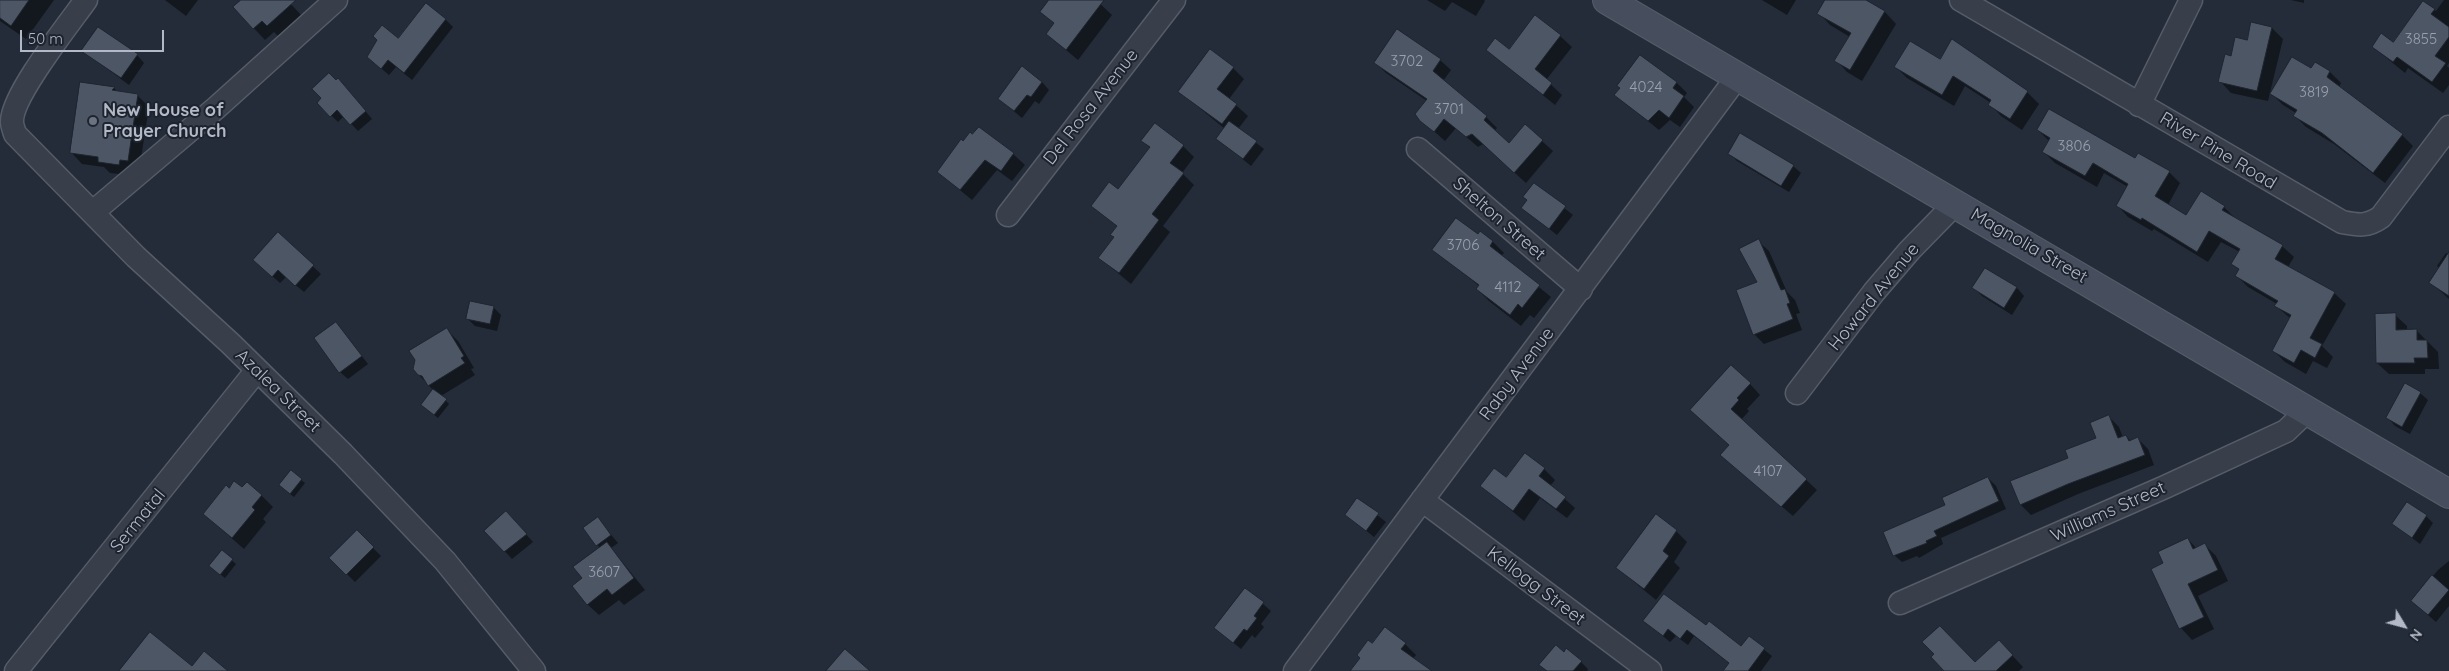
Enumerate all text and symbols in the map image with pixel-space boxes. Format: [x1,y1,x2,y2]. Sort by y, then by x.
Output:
scale bar [22,20,166,52]
text: 50 m [28,29,63,48]
house number: 3855 [2405,30,2437,48]
street label: Del Rosa Avenue [1039,45,1143,169]
house number: 3702 [1391,52,1423,70]
house number: 4024 [1630,78,1662,96]
house number: 3819 [2299,83,2329,101]
place label: New House of Prayer Church [103,100,226,142]
house number: 3701 [1434,100,1464,118]
street label: River Pine Road [2156,108,2280,194]
marker: New House of Prayer Church [87,115,99,127]
house number: 3806 [2058,137,2090,155]
street label: Shelton Street [1448,173,1550,265]
street label: Magnolia Street [1967,204,2091,288]
house number: 3706 [1447,236,1479,254]
street label: Howard Avenue [1824,239,1924,355]
house number: 4112 [1494,278,1522,296]
street label: Raby Avenue [1475,323,1559,425]
street label: Azalea Street [231,345,325,437]
house number: 4107 [1753,462,1783,480]
street label: Williams Street [2047,477,2169,547]
street label: Sermatal [106,485,170,557]
street label: Kellogg Street [1483,542,1589,630]
house number: 3607 [588,563,620,581]
north arrow [2379,601,2429,651]
text: N [2406,625,2426,645]

